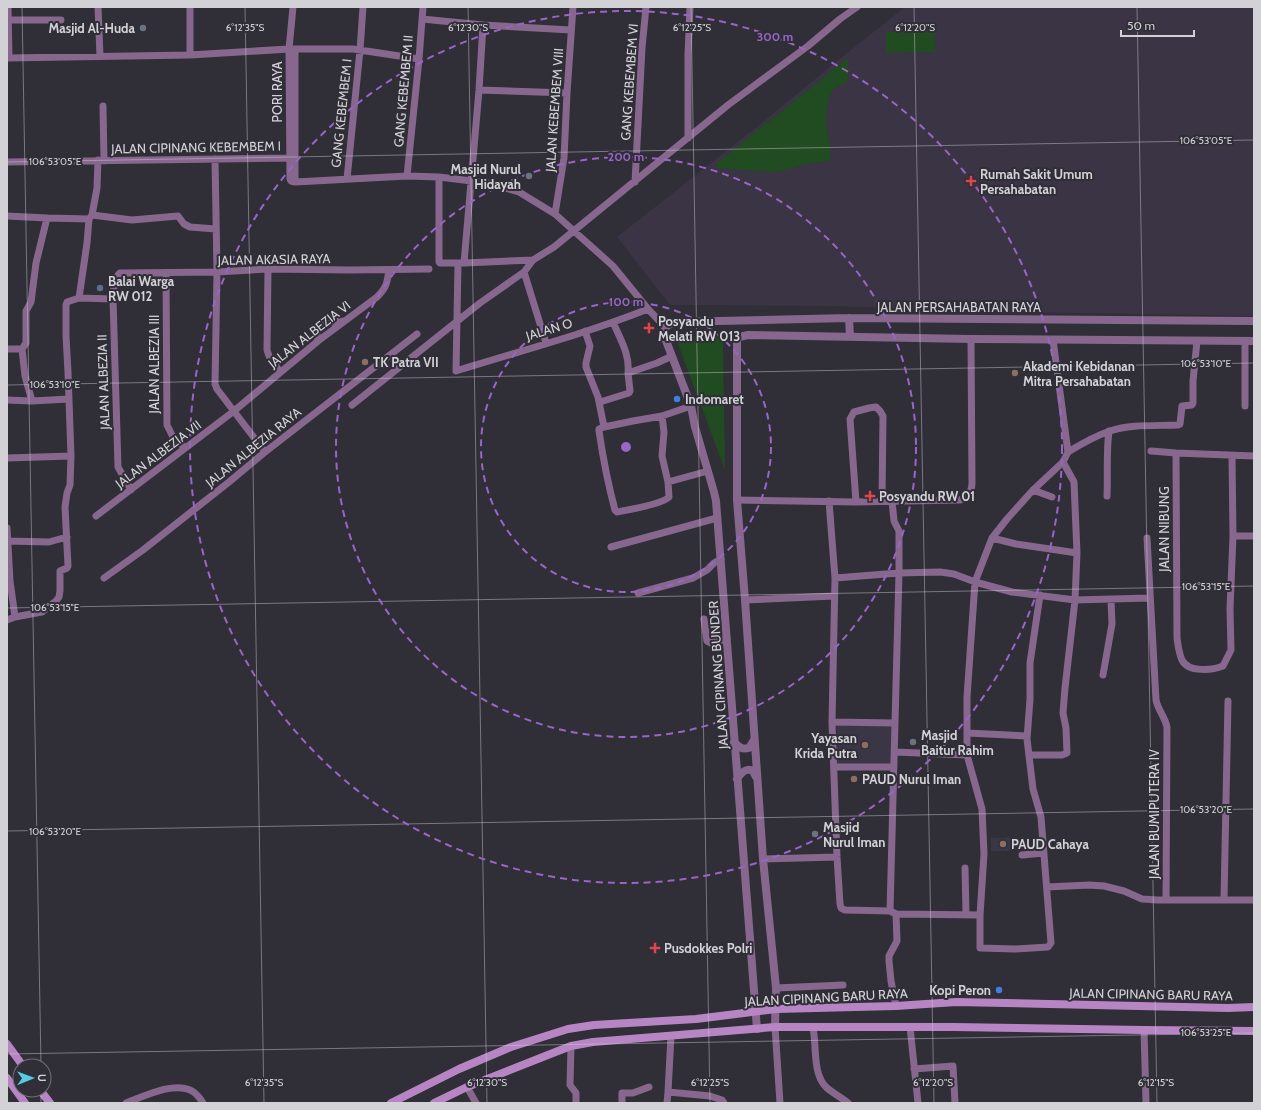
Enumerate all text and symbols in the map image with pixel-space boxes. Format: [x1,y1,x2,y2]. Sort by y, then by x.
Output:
scale bar [1121,12,1194,38]
text: 50 m [1127,18,1155,33]
place label: Masjid Al-Huda [48,20,136,36]
text: 6°12'35"S [226,21,264,34]
text: 6°12'30"S [448,21,488,34]
text: 6°12'25"S [673,21,711,34]
text: 6°12'20"S [895,21,935,34]
marker: Masjid Al-Huda [138,23,148,33]
street label: GANG KEBEMBEM VI [617,23,641,141]
text: 300 m [757,29,793,44]
street label: GANG KEBEMBEM II [390,34,416,148]
street label: JALAN KEBEMBEM VIII [542,47,566,174]
street label: GANG KEBEMBEM I [327,58,355,168]
street label: PORI RAYA [269,61,285,123]
text: 106°53'05"E [1180,134,1233,147]
street label: JALAN CIPINANG KEBEMBEM I [110,138,281,156]
text: 200 m [608,149,644,164]
text: 106°53'05"E [29,155,82,168]
place label: Masjid Nurul Hidayah [451,161,522,192]
place label: Rumah Sakit Umum Persahabatan [980,166,1093,197]
marker: Masjid Nurul Hidayah [524,171,534,181]
marker: Rumah Sakit Umum Persahabatan [965,175,977,187]
street label: JALAN AKASIA RAYA [217,250,330,268]
place label: Balai Warga RW 012 [108,273,175,304]
marker: Balai Warga RW 012 [95,283,105,293]
text: 100 m [609,294,643,309]
street label: JALAN ALBEZIA VI [264,297,353,372]
street label: JALAN PERSAHABATAN RAYA [876,299,1041,315]
place label: Posyandu Melati RW 013 [658,313,740,344]
street label: JALAN O [523,314,574,344]
street label: JALAN ALBEZIA III [146,315,162,414]
marker: Posyandu Melati RW 013 [643,322,655,334]
street label: JALAN ALBEZIA II [93,334,113,431]
place label: TK Patra VII [373,354,439,370]
marker: TK Patra VII [360,357,370,367]
text: 106°53'10"E [1181,357,1232,370]
place label: Akademi Kebidanan Mitra Persahabatan [1023,358,1135,389]
marker: Akademi Kebidanan Mitra Persahabatan [1010,368,1020,378]
text: 106°53'10"E [30,378,81,391]
place label: Indomaret [685,391,744,407]
marker: Indomaret [672,394,682,404]
street label: JALAN ALBEZIA RAYA [201,404,304,491]
street label: JALAN ALBEZIA VII [111,417,204,492]
centre of rings [619,440,633,454]
street label: JALAN NIBUNG [1156,486,1172,573]
place label: Posyandu RW 01 [879,488,975,504]
marker: Posyandu RW 01 [864,490,876,502]
text: 106°53'15"E [1182,580,1231,593]
street label: JALAN CIPINANG BUNDER [705,600,731,751]
text: 106°53'15"E [31,601,80,614]
place label: Masjid Baitur Rahim [921,727,994,758]
place label: Yayasan Krida Putra [795,730,858,761]
marker: Masjid Baitur Rahim [908,737,918,747]
marker: Yayasan Krida Putra [860,740,870,750]
street label: JALAN BUMIPUTERA IV [1146,749,1162,880]
place label: PAUD Nurul Iman [862,771,961,787]
marker: PAUD Nurul Iman [849,774,859,784]
text: 106°53'20"E [1180,803,1233,816]
place label: Masjid Nurul Iman [823,819,886,850]
text: 106°53'20"E [29,825,82,838]
marker: Masjid Nurul Iman [810,829,820,839]
place label: PAUD Cahaya [1011,836,1089,852]
marker: PAUD Cahaya [998,839,1008,849]
place label: Pusdokkes Polri [664,940,752,956]
marker: Pusdokkes Polri [649,942,661,954]
place label: Kopi Peron [929,982,991,998]
street label: JALAN CIPINANG BARU RAYA [743,985,908,1009]
marker: Kopi Peron [994,985,1004,995]
street label: JALAN CIPINANG BARU RAYA [1068,985,1233,1003]
text: 106°53'25"E [1181,1026,1232,1039]
north arrow [12,1058,52,1098]
text: U [35,1074,49,1082]
text: 6°12'35"S [245,1076,283,1089]
text: 6°12'30"S [467,1076,507,1089]
text: 6°12'25"S [691,1076,729,1089]
text: 6°12'20"S [913,1076,953,1089]
text: 6°12'15"S [1138,1076,1174,1089]

